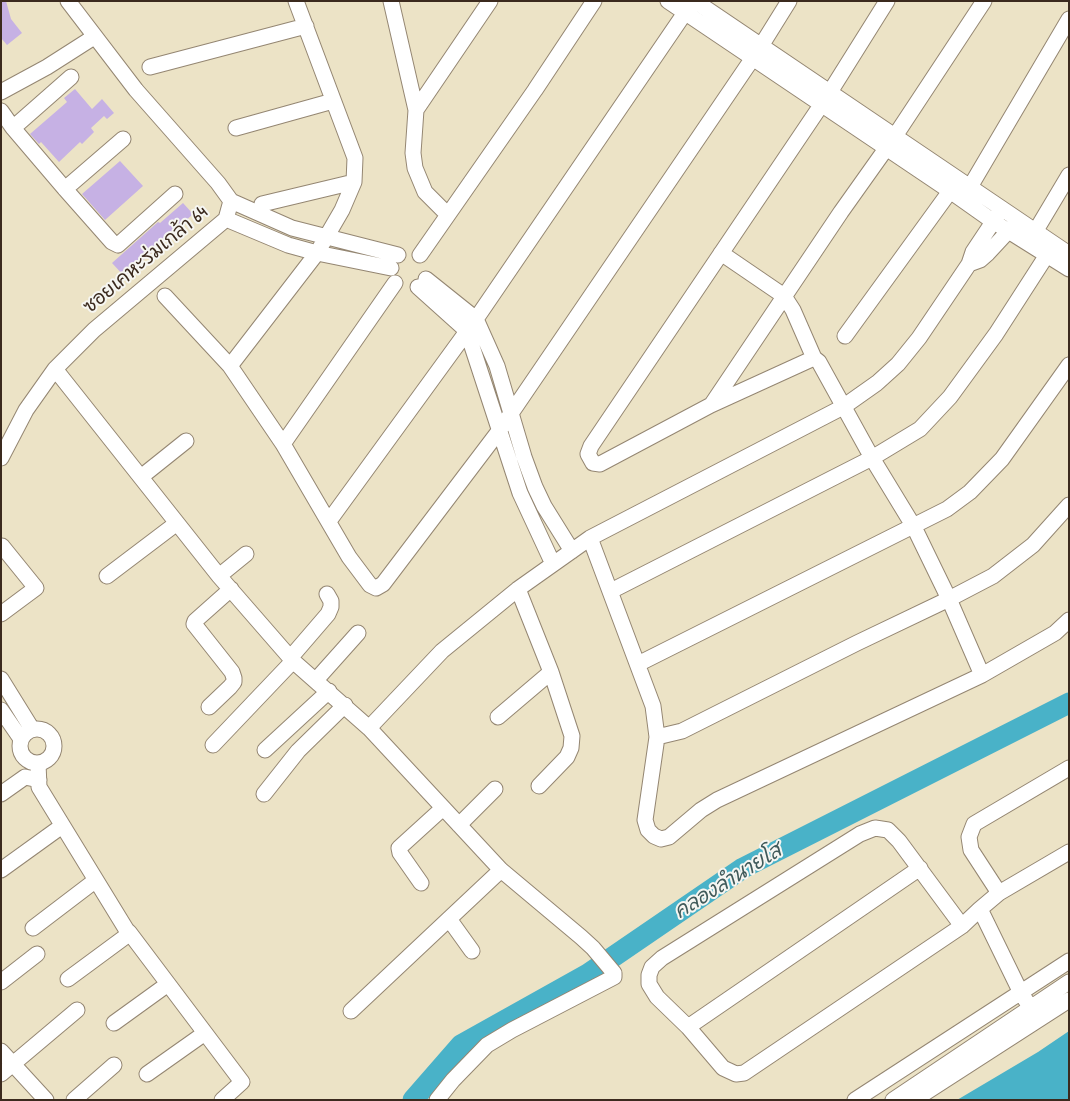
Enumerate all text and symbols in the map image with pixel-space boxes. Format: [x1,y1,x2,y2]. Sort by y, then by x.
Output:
street label: ซอยเคหะร่มเกล้า 64 [79,201,213,319]
water label: คลองลำนายโส [670,840,786,924]

